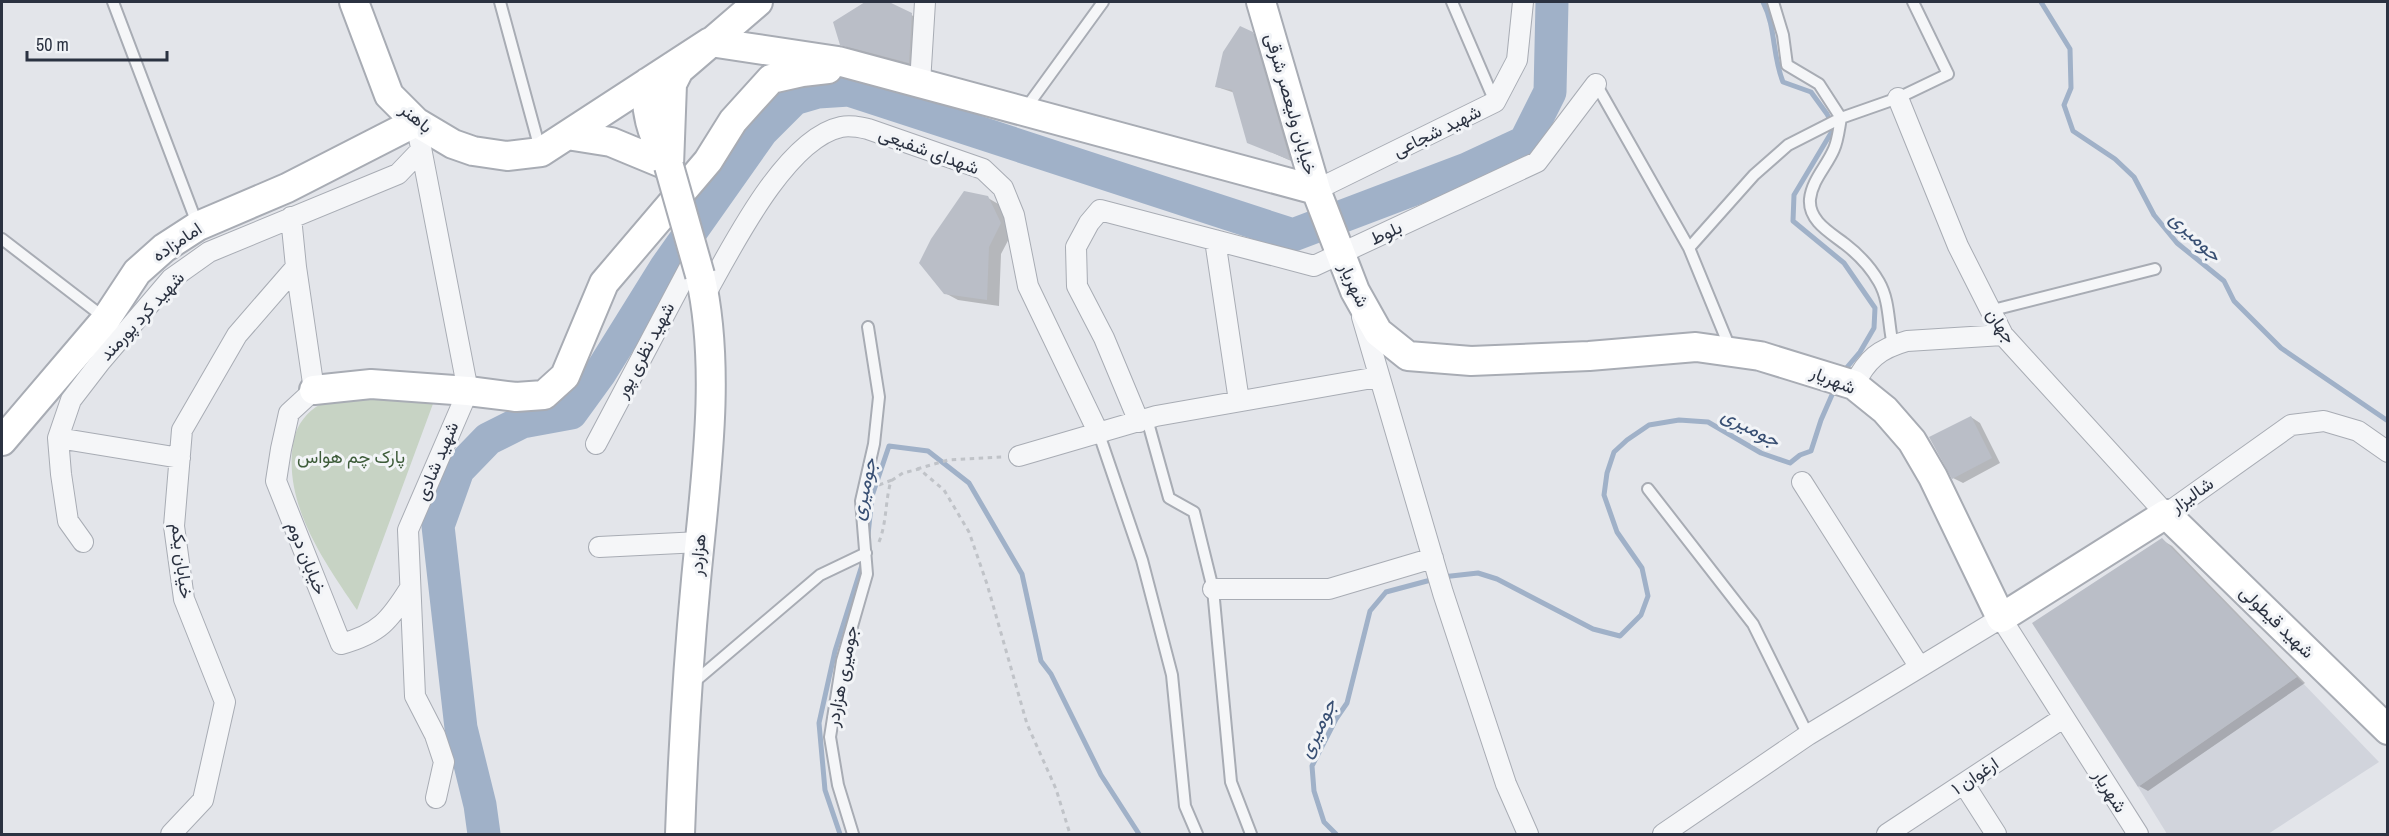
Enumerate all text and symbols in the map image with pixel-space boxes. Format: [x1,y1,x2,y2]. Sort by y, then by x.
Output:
scale bar [27,24,166,62]
street label: خیابان ولیعصر شرقی [1259,30,1324,177]
text: 50 m [36,32,69,57]
street label: باهنر [394,96,438,139]
street label: شهید شجاعی [1388,98,1485,163]
street label: شهدای شفیعی [875,121,983,180]
water label: جومیری [2164,204,2229,268]
street label: بلوط [1366,214,1406,251]
street label: امامزاده [147,216,207,267]
street label: شهریار [1333,257,1376,311]
street label: شهید کرد پورمند [94,265,190,366]
street label: شهید نظری پور [608,297,680,403]
street label: جهان [1980,303,2022,348]
street label: شهریار [1806,359,1859,400]
water label: جومیری [1717,400,1786,453]
street label: شهید شادی [409,417,464,504]
park label: پارک چم هواس [297,444,405,469]
water label: جومیری [842,455,883,522]
street label: شالیزار [2164,471,2218,519]
street label: خیابان دوم [281,517,333,598]
street label: خیابان یکم [165,522,200,600]
street label: هزاردر [683,533,712,578]
street label: شهید قیطولی [2234,580,2320,664]
street label: جومیری هزاردر [819,623,864,730]
water label: جومیری [1291,693,1343,762]
street label: ارغوان ۱ [1946,751,2003,800]
street label: شهریار [2087,764,2133,817]

